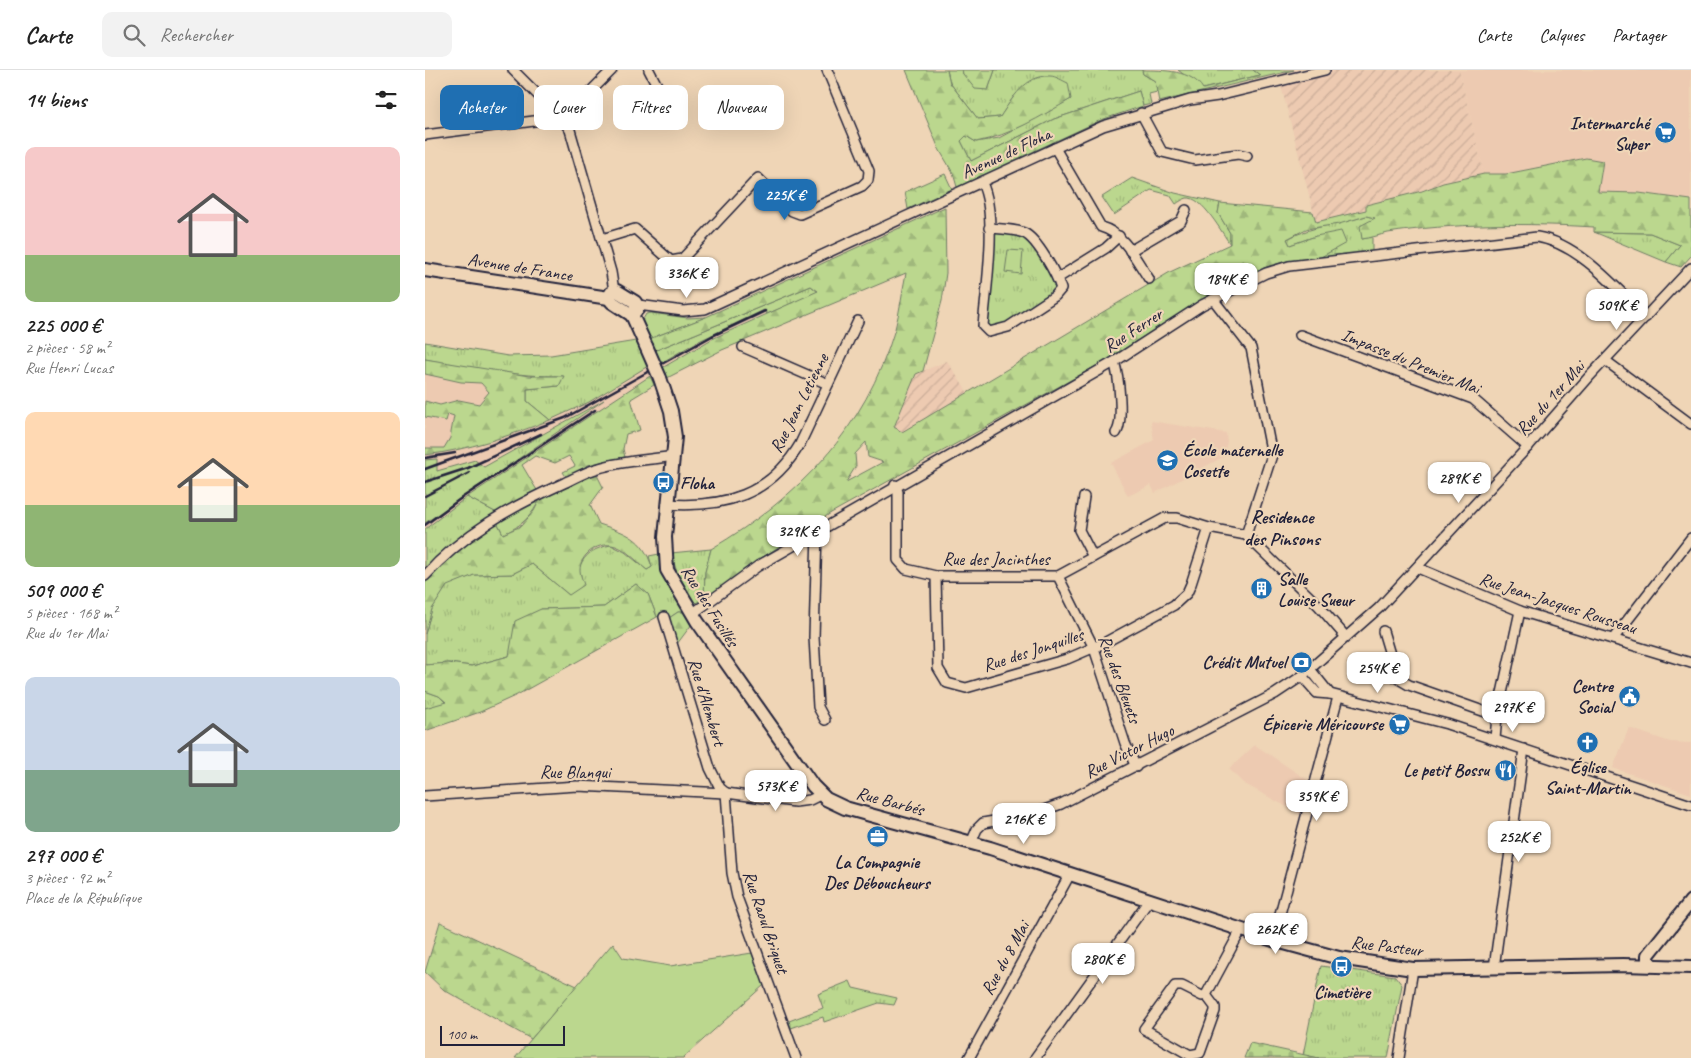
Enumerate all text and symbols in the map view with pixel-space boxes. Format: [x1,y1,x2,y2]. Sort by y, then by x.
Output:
search box [102,12,452,57]
text: Carte [25,20,72,50]
icon: search [120,21,148,49]
text: Rechercher [160,23,233,47]
text: Carte [1477,24,1511,46]
text: Calques [1539,24,1584,46]
text: Partager [1612,24,1666,46]
chip: Acheter [440,85,524,130]
chip: Louer [534,85,603,130]
chip: Filtres [613,85,688,130]
chip: Nouveau [698,85,784,130]
icon: filters [372,86,400,114]
text: 14 biens [25,87,86,113]
place label: Intermarché Super [1570,112,1652,155]
supermarket icon: Intermarché Super [1653,121,1677,145]
street label: Avenue de Floha [958,122,1056,183]
pin: 225K € [744,178,826,221]
icon: home [168,180,258,270]
text: 225K € [765,185,805,205]
street label: Avenue de France [466,248,575,286]
pin: 336K € [646,256,728,299]
pin: 184K € [1185,262,1267,305]
text: 336K € [666,263,708,283]
text: 184K € [1206,269,1246,289]
pin: 509K € [1576,288,1658,331]
text: 509K € [1597,295,1637,315]
street label: Rue Ferrer [1100,302,1168,357]
text: 225 000 € [25,312,101,338]
street label: Impasse du Premier Mai [1338,323,1486,400]
text: 2 pièces · 58 m² [25,338,110,358]
street label: Rue Jean Letienne [765,349,834,456]
street label: Rue du 1er Mai [1511,354,1591,440]
text: Rue Henri Lucas [25,358,113,378]
place label: École maternelle Cosette [1183,439,1284,482]
icon: home [168,445,258,535]
school or university icon: École maternelle Cosette [1155,448,1179,472]
pin: 289K € [1418,462,1500,504]
text: 289K € [1439,468,1479,488]
bus stop icon: Floha [652,471,676,495]
place label: Floha [680,472,716,494]
district label: Residence des Pinsons [1244,505,1322,551]
pin: 329K € [757,514,839,557]
text: 329K € [778,521,818,541]
street label: Rue des Jacinthes [943,548,1051,570]
street label: Rue des Fusillés [676,561,745,652]
street label: Rue Jean-Jacques Rousseau [1477,567,1641,639]
place label: Salle Louise Sueur [1278,568,1356,611]
text: 509 000 € [25,577,101,603]
building icon: Salle Louise Sueur [1250,577,1274,601]
text: 5 pièces · 168 m² [25,603,117,623]
text: Rue du 1er Mai [25,623,107,643]
street label: Rue des Jonquilles [980,623,1088,677]
street label: Rue des Bleuets [1094,632,1147,728]
bank icon: Crédit Mutuel [1290,650,1314,674]
place label: Crédit Mutuel [1202,651,1290,673]
pin: 254K € [1337,652,1419,694]
street label: Rue d'Alembert [683,656,731,750]
text: 254K € [1358,658,1398,678]
place label: Centre Social [1572,675,1617,718]
public building icon: Centre Social [1617,684,1641,708]
pin: 297K € [1472,690,1554,733]
text: 297K € [1493,697,1533,717]
icon: home [168,710,258,800]
supermarket icon: Épicerie Méricourse [1387,712,1411,736]
place label: Épicerie Méricourse [1262,713,1385,735]
street label: Rue Victor Hugo [1081,718,1179,783]
church icon: Église Saint-Martin [1576,730,1600,754]
place label: Église Saint-Martin [1545,756,1633,799]
restaurant icon: Le petit Bossu [1493,758,1517,782]
place label: Le petit Bossu [1403,759,1491,781]
street label: Rue Blanqui [540,761,613,783]
pin: 573K € [735,770,817,812]
text: 573K € [756,776,796,796]
pin: 359K € [1276,780,1358,822]
street label: Rue Barbés [854,781,928,821]
text: 359K € [1297,786,1337,806]
pin: 216K € [983,802,1065,845]
text: 216K € [1003,809,1045,829]
pin: 252K € [1478,820,1560,863]
office icon: La Compagnie Des Déboucheurs [865,825,889,849]
text: 252K € [1499,827,1539,847]
text: 297 000 € [25,842,101,868]
place label: La Compagnie Des Déboucheurs [824,851,931,894]
text: 3 pièces · 92 m² [25,868,110,888]
street label: Rue Raoul Briquet [738,868,794,978]
text: Place de la République [25,888,141,908]
pin: 262K € [1235,912,1317,955]
street label: Rue du 8 Mai [976,915,1035,999]
text: 262K € [1255,919,1297,939]
street label: Rue Pasteur [1350,931,1426,961]
pin: 280K € [1062,942,1144,985]
text: 280K € [1083,949,1123,969]
bus stop icon: Cimetière [1330,955,1354,979]
place label: Cimetière [1314,981,1372,1003]
scale bar [440,1023,565,1046]
text: 100 m [447,1026,477,1043]

